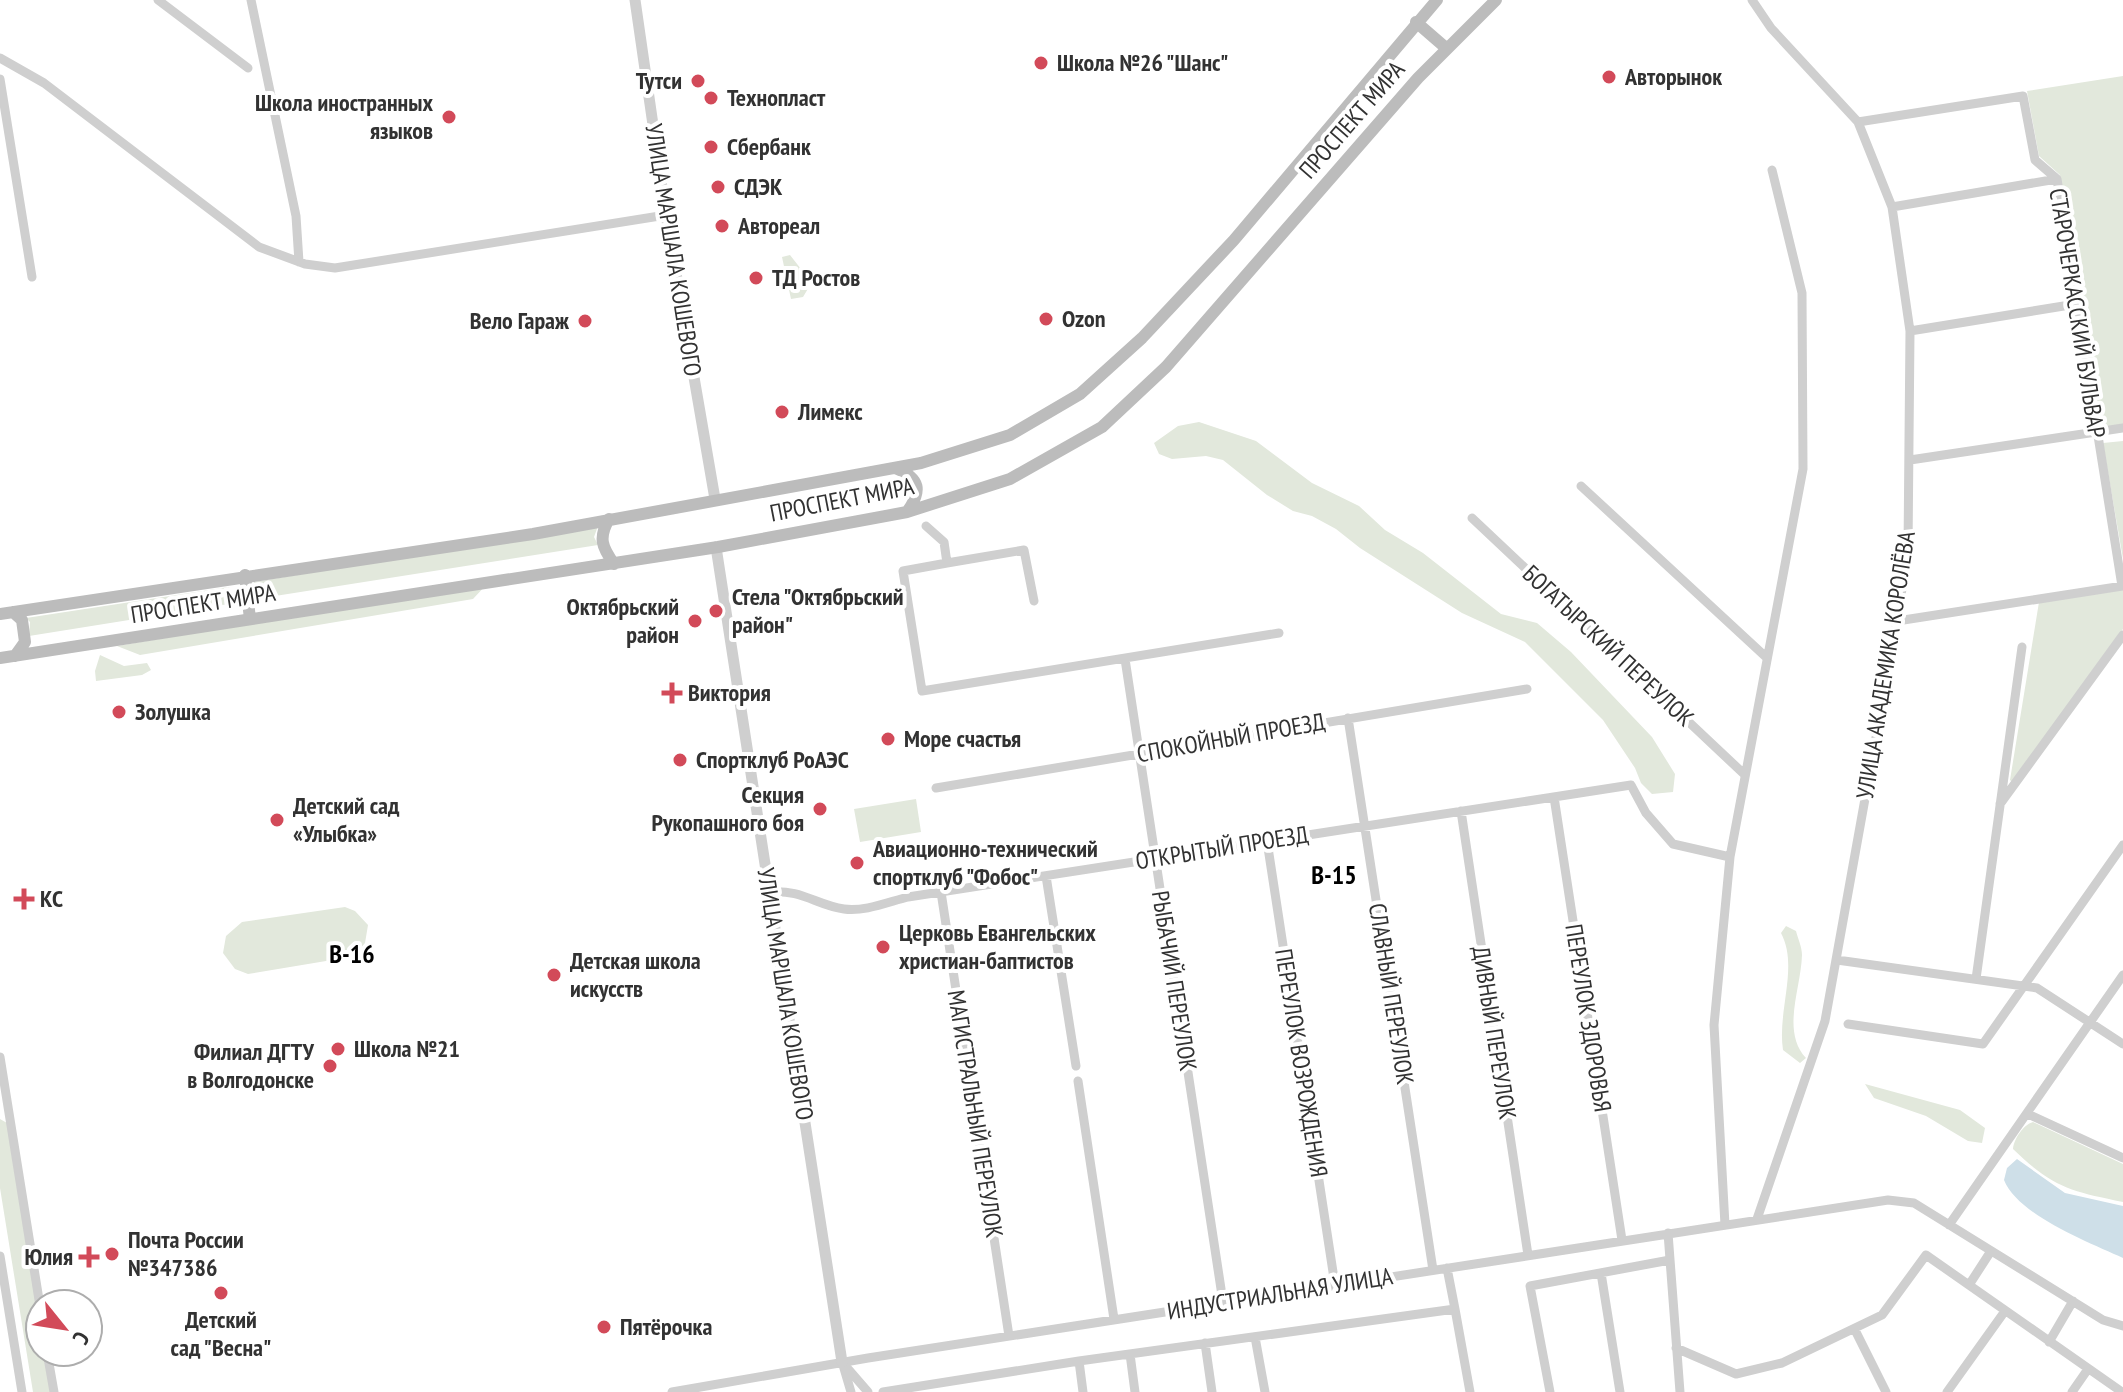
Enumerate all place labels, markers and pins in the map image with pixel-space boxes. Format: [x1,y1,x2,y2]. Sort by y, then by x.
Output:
place label: Школа №26 "Шанс" [1057,47,1228,78]
marker: Школа №26 "Шанс" [1032,54,1050,72]
place label: Авторынок [1624,61,1722,92]
place label: Тутси [636,65,682,96]
marker: Авторынок [1600,68,1618,86]
marker: Тутси [689,72,707,90]
place label: Технопласт [727,82,826,113]
place label: Школа иностранных языков [255,87,433,146]
marker: Технопласт [702,89,720,107]
marker: Школа иностранных языков [440,108,458,126]
place label: Сбербанк [727,131,811,162]
marker: Сбербанк [702,138,720,156]
place label: СДЭК [734,171,783,202]
marker: СДЭК [709,178,727,196]
place label: Автореал [737,210,820,241]
marker: Автореал [713,217,731,235]
place label: ТД Ростов [772,262,860,293]
marker: ТД Ростов [747,269,765,287]
place label: Ozon [1062,303,1105,334]
place label: Вело Гараж [470,305,570,336]
marker: Ozon [1037,310,1055,328]
marker: Вело Гараж [576,312,594,330]
place label: Лимекс [797,396,863,427]
marker: Лимекс [773,403,791,421]
place label: Стела "Октябрьский район" [732,581,904,640]
place label: Октябрьский район [566,591,679,650]
marker: Стела "Октябрьский район" [707,602,725,620]
marker: Октябрьский район [686,612,704,630]
place label: Виктория [688,677,771,708]
marker: Виктория [663,684,681,702]
place label: Золушка [135,696,211,727]
marker: Золушка [110,703,128,721]
place label: Море счастья [904,723,1021,754]
marker: Море счастья [879,730,897,748]
place label: Спортклуб РоАЭС [696,744,849,775]
marker: Спортклуб РоАЭС [671,751,689,769]
place label: Секция Рукопашного боя [652,779,804,838]
place label: Детский сад «Улыбка» [293,790,400,849]
marker: Секция Рукопашного боя [811,800,829,818]
marker: Детский сад «Улыбка» [268,811,286,829]
place label: Авиационно-технический спортклуб "Фобос" [872,833,1098,892]
marker: Авиационно-технический спортклуб "Фобос" [848,854,866,872]
place label: КС [40,883,63,914]
marker: КС [15,890,33,908]
place label: Церковь Евангельских христиан-баптистов [899,917,1096,976]
marker: Церковь Евангельских христиан-баптистов [874,938,892,956]
place label: Детская школа искусств [570,945,701,1004]
marker: Детская школа искусств [545,966,563,984]
place label: Школа №21 [354,1033,460,1064]
place label: Филиал ДГТУ в Волгодонске [187,1036,315,1095]
marker: Школа №21 [329,1040,347,1058]
marker: Филиал ДГТУ в Волгодонске [321,1057,339,1075]
place label: Почта России №347386 [128,1224,244,1283]
place label: Юлия [25,1241,73,1272]
marker: Почта России №347386 [103,1245,121,1263]
marker: Юлия [80,1248,98,1266]
marker: Детский сад "Весна" [212,1284,230,1302]
place label: Детский сад "Весна" [171,1304,271,1363]
place label: Пятёрочка [620,1311,712,1342]
marker: Пятёрочка [595,1318,613,1336]

